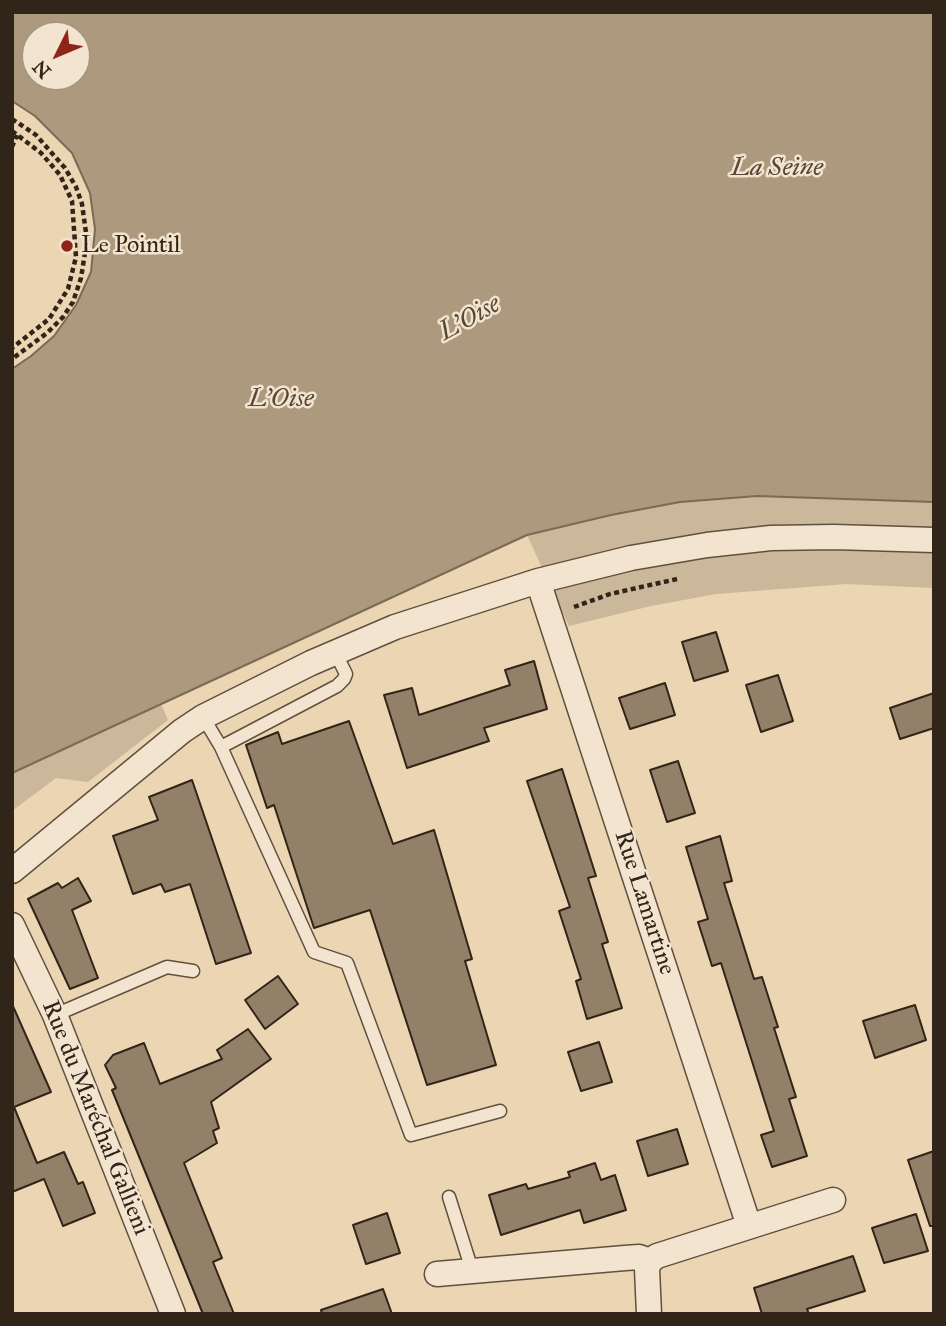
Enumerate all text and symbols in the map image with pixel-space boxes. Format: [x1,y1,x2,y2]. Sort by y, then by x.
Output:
north arrow [21,21,91,91]
text: N [28,56,56,83]
water label: La Seine [731,153,823,185]
place label: Le Pointil [81,232,180,260]
marker: Le Pointil [59,238,75,254]
water label: L'Oise [434,290,506,348]
water label: L’Oise [248,384,314,416]
street label: Rue Lamartine [607,827,681,979]
street label: Rue du Maréchal Gallieni [35,997,155,1239]

